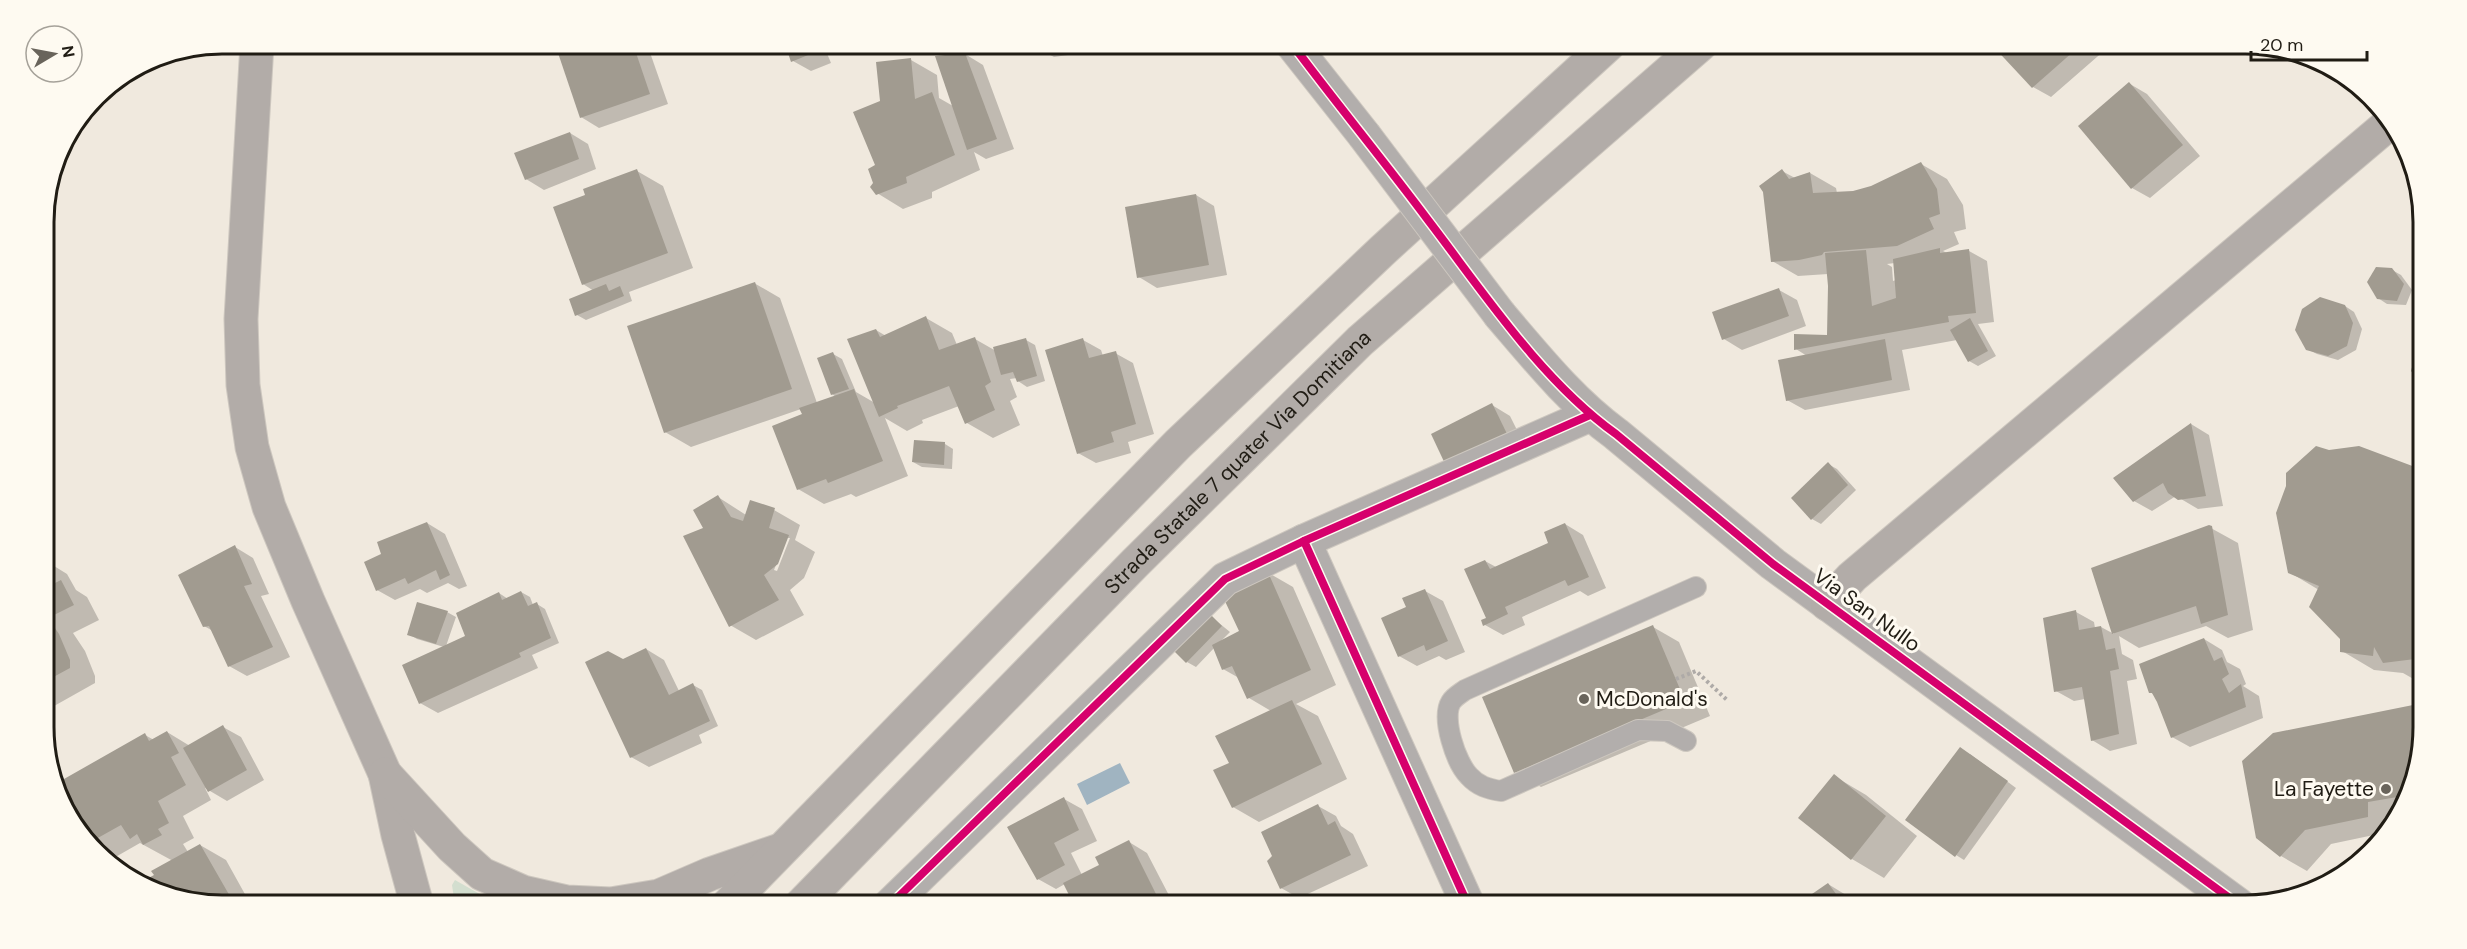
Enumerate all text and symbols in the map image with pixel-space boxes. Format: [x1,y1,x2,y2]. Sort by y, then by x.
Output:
north arrow [24,24,84,84]
scale bar [2251,24,2366,62]
text: 20 m [2260,33,2303,57]
text: N [57,44,80,59]
street label: Strada Statale 7 quater Via Domitiana [1098,324,1377,600]
street label: Via San Nullo [1808,562,1926,658]
place label: McDonald's [1596,685,1708,713]
marker: McDonald's [1577,692,1591,706]
place label: La Fayette [2274,775,2374,803]
marker: La Fayette [2379,782,2393,796]

